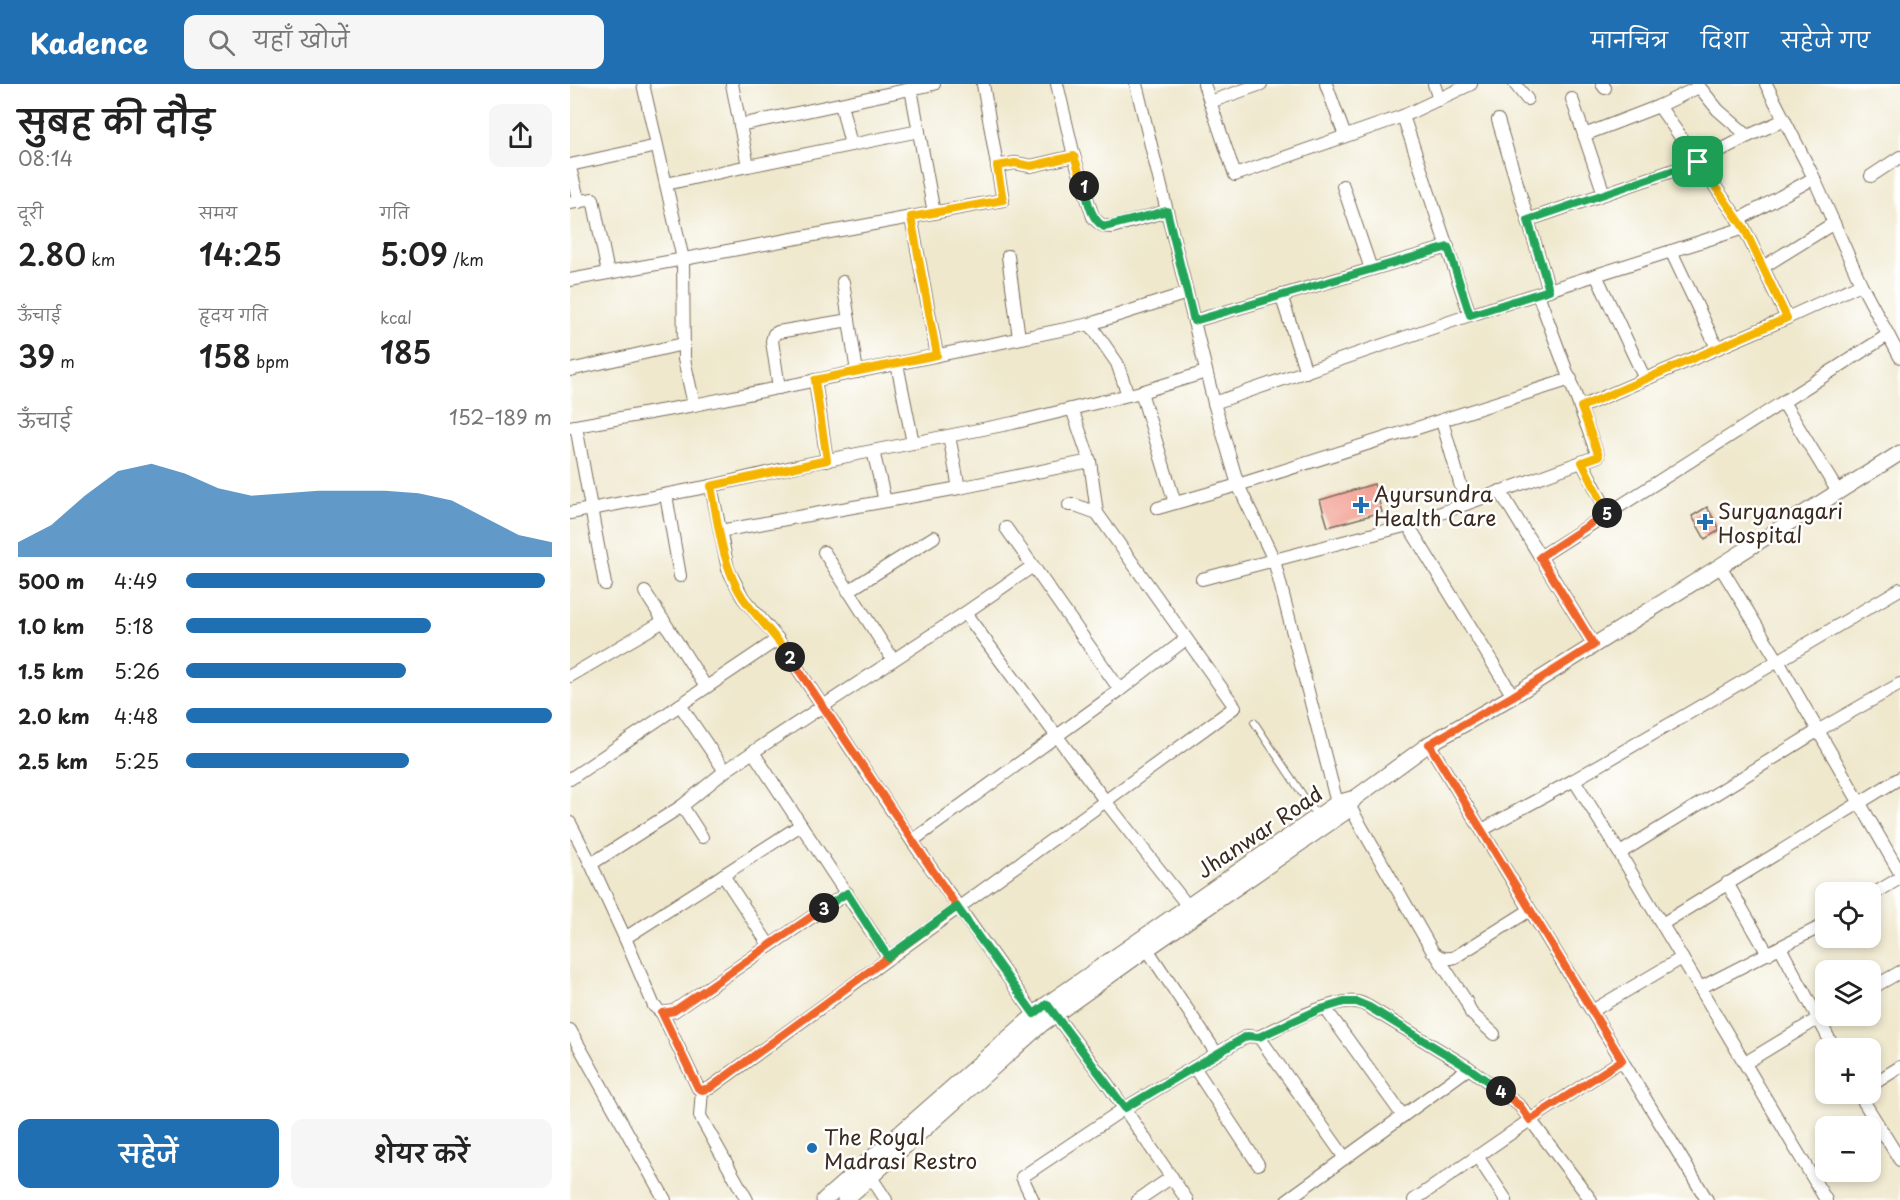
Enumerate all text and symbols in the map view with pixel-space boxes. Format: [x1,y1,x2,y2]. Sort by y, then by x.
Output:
search box [184,15,604,69]
text: Kadence [30,21,148,64]
text: यहाँ खोजें [253,22,349,55]
text: मानचित्र [1591,23,1668,55]
text: दिशा [1701,23,1748,55]
text: सहेजे गए [1781,23,1870,55]
icon: search [205,26,238,59]
text: सुबह की दौड़ [18,95,214,145]
button: share [489,104,552,167]
pin [1672,136,1723,187]
text: 08:14 [18,143,73,173]
icon: arrive [1681,145,1714,178]
pin: 1 [1069,171,1099,201]
text: 1 [1080,174,1088,198]
text: दूरी [18,200,43,224]
text: समय [199,200,237,224]
text: गति [380,200,409,224]
text: 2.80 [18,231,86,276]
text: 14:25 [199,231,282,276]
text: 5:09 [380,231,448,276]
text: km [86,247,115,271]
text: /km [448,247,484,271]
text: ऊँचाई [18,302,61,326]
text: हृदय गति [199,302,268,326]
text: kcal [380,305,412,329]
text: 185 [380,329,432,374]
text: 39 [18,333,55,378]
text: 158 [199,333,251,378]
text: m [55,349,75,373]
text: bpm [251,349,289,373]
text: 152–189 m [449,402,552,432]
text: ऊँचाई [18,405,72,435]
place label: Ayursundra Health Care [1374,477,1497,533]
place label: Suryanagari Hospital [1718,494,1843,550]
marker: Ayursundra Health Care [1352,496,1370,514]
pin: 5 [1592,498,1622,528]
text: 5 [1602,501,1612,525]
marker: Suryanagari Hospital [1696,513,1714,531]
text: 500 m [18,566,85,596]
text: 4:49 [114,566,157,596]
text: 1.0 km [18,611,85,641]
text: 5:18 [114,611,154,641]
pin: 2 [775,642,805,672]
text: 2 [784,645,796,669]
text: 1.5 km [18,656,84,686]
text: 5:26 [114,656,160,686]
text: 2.0 km [18,701,90,731]
text: 4:48 [114,701,158,731]
text: 2.5 km [18,746,88,776]
text: 5:25 [114,746,159,776]
street label: Jhanwar Road [1190,777,1328,885]
map controls [1815,882,1881,1182]
button: locate [1815,882,1881,948]
pin: 3 [809,893,839,923]
text: 3 [819,896,829,920]
button: layers [1815,960,1881,1026]
button: + [1815,1038,1881,1104]
pin: 4 [1486,1076,1516,1106]
text: 4 [1496,1079,1506,1103]
button: − [1815,1116,1881,1182]
button: सहेजें [18,1119,279,1188]
button: शेयर करें [291,1119,552,1188]
place label: The Royal Madrasi Restro [824,1120,977,1176]
marker: The Royal Madrasi Restro [805,1141,819,1155]

